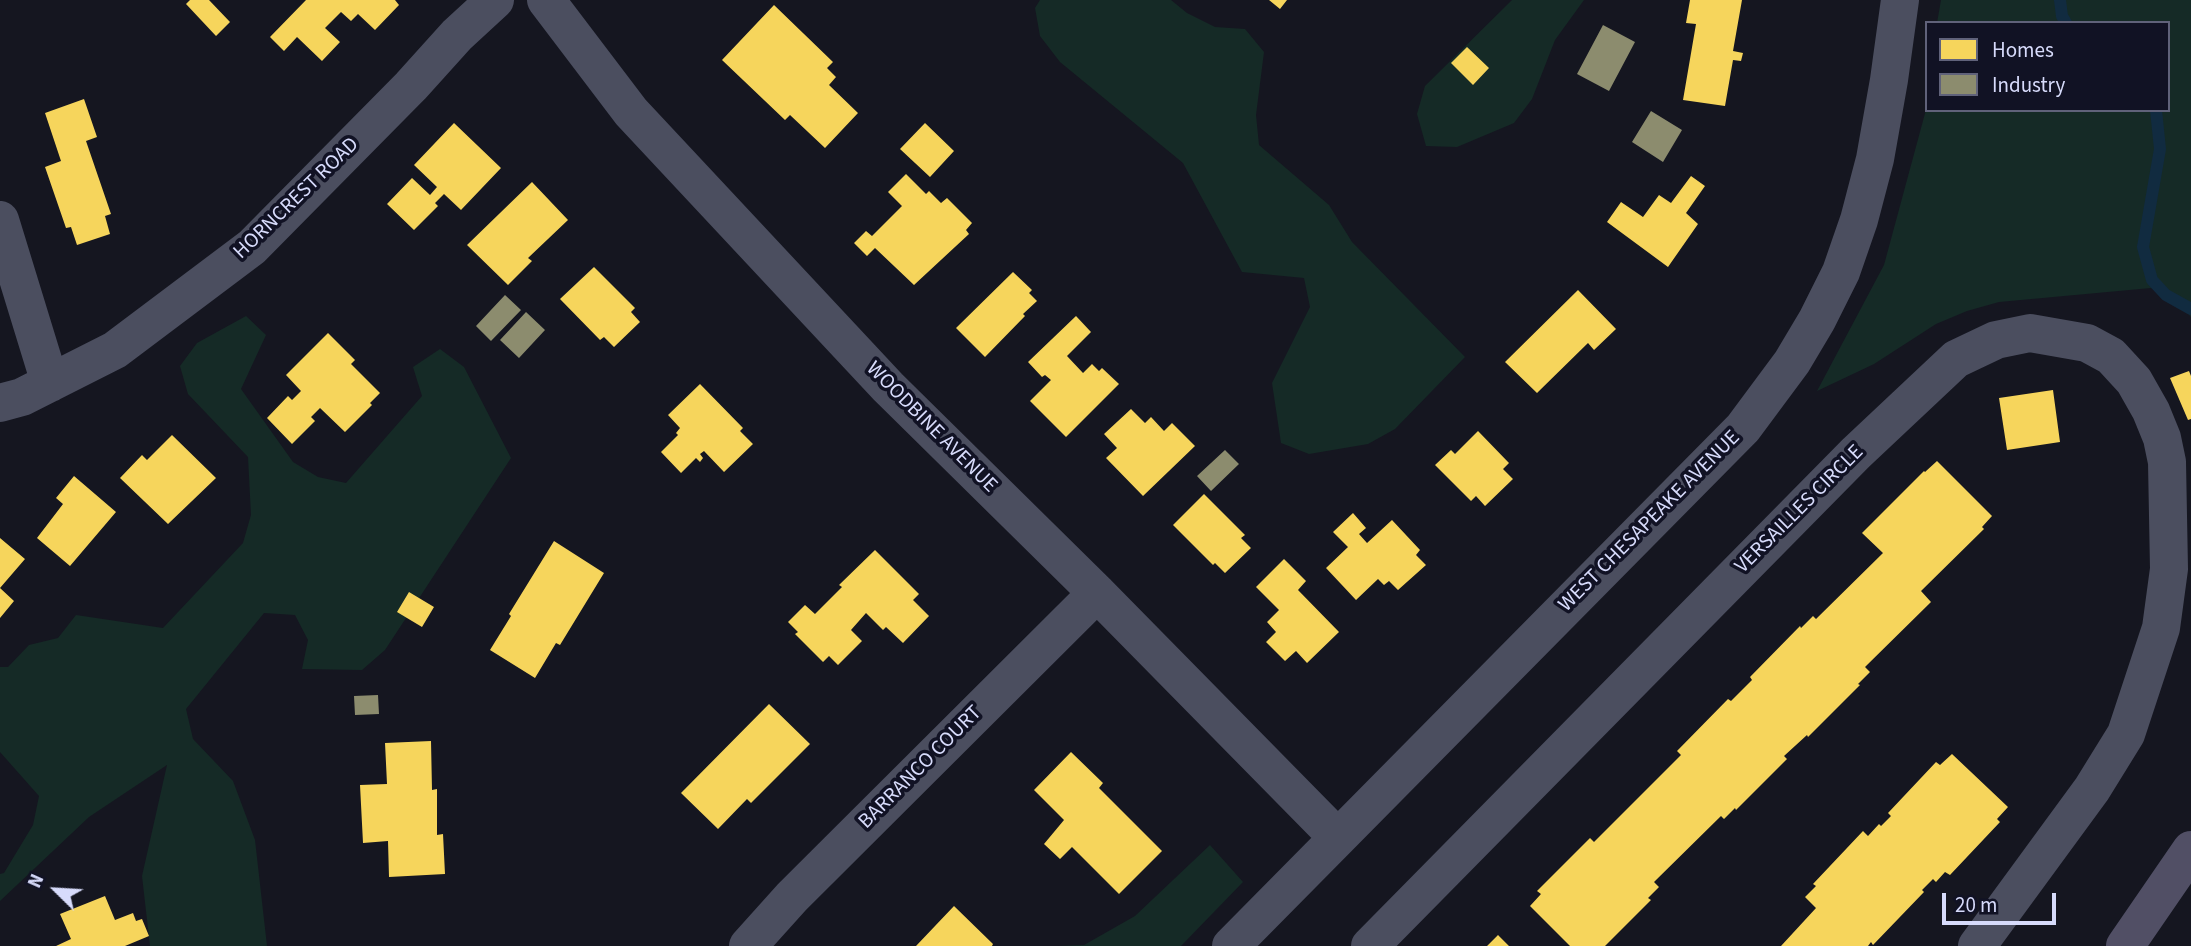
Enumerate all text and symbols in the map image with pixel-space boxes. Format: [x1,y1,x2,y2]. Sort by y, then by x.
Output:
legend [1925,21,2170,112]
text: Homes [1992,35,2054,65]
text: Industry [1992,70,2065,100]
street label: HORNCREST ROAD [229,133,365,265]
street label: WOODBINE AVENUE [860,357,1002,499]
street label: WEST CHESAPEAKE AVENUE [1554,426,1746,618]
street label: VERSAILLES CIRCLE [1731,441,1869,579]
street label: BARRANCO COURT [854,701,988,835]
north arrow [21,855,91,925]
text: N [21,870,51,893]
scale bar [1946,880,2060,924]
text: 20 m [1955,890,1997,920]

